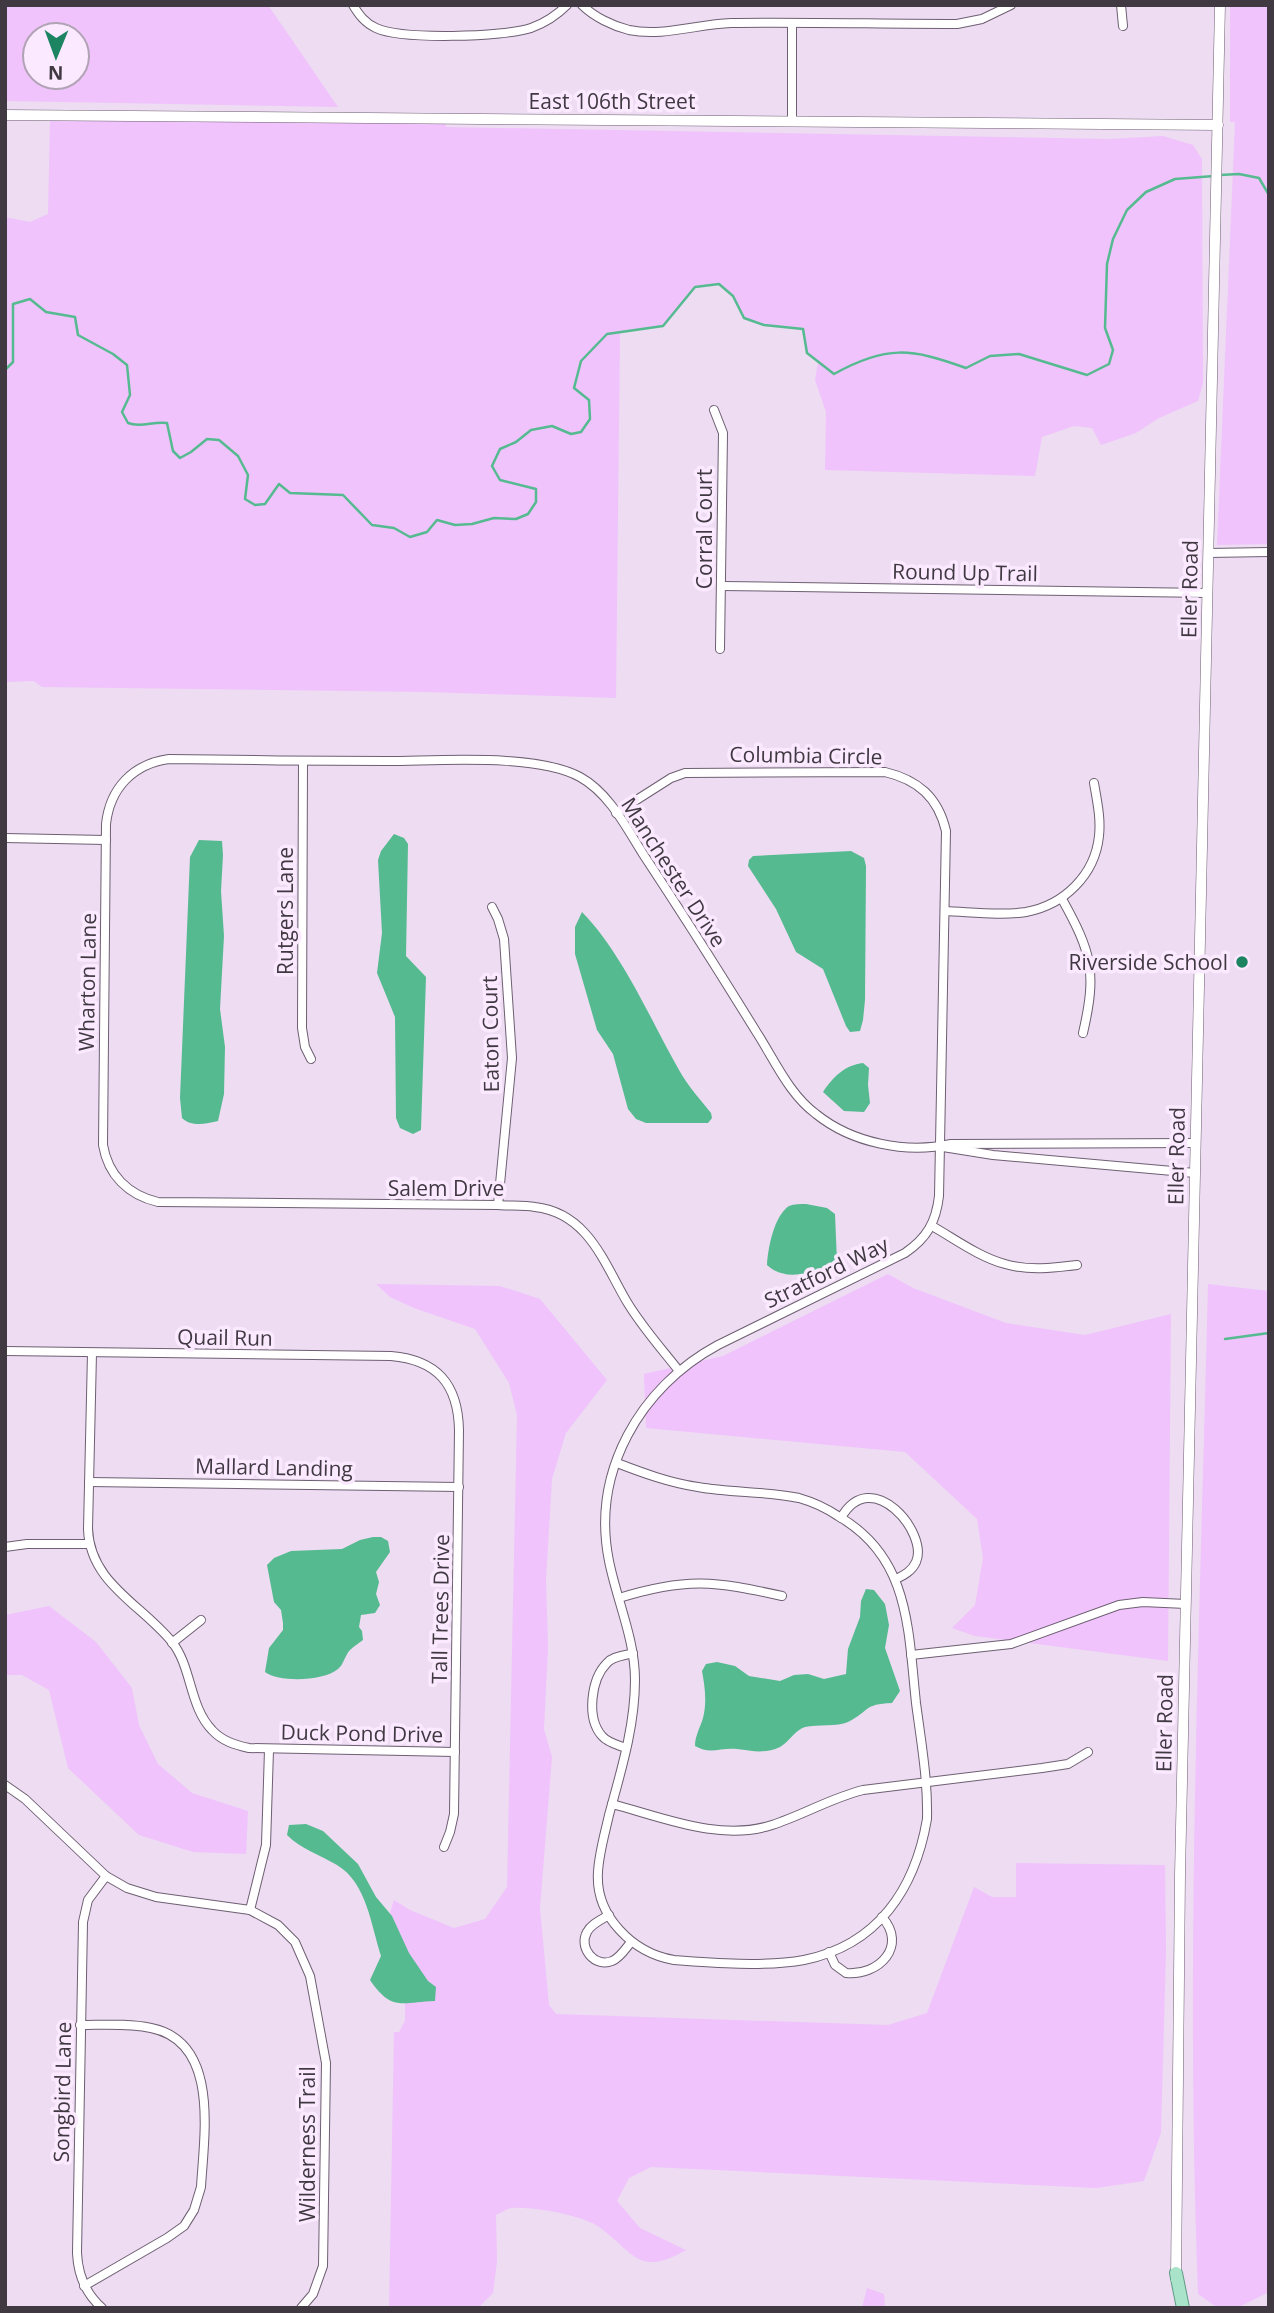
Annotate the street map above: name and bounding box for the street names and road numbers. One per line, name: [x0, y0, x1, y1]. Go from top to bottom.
street label: East 106th Street: [529, 87, 695, 115]
street label: Corral Court: [690, 469, 718, 589]
street label: Eller Road: [1174, 540, 1204, 638]
street label: Round Up Trail: [892, 557, 1038, 587]
street label: Columbia Circle: [729, 740, 883, 770]
street label: Manchester Drive: [615, 792, 733, 952]
street label: Rutgers Lane: [271, 847, 299, 975]
street label: Wharton Lane: [72, 913, 102, 1051]
street label: Eaton Court: [475, 975, 505, 1093]
street label: Eller Road: [1161, 1107, 1191, 1205]
street label: Salem Drive: [388, 1174, 504, 1202]
street label: Stratford Way: [759, 1230, 893, 1314]
street label: Quail Run: [177, 1322, 273, 1352]
street label: Mallard Landing: [195, 1452, 353, 1482]
street label: Tall Trees Drive: [425, 1534, 455, 1684]
street label: Eller Road: [1149, 1674, 1179, 1772]
street label: Duck Pond Drive: [281, 1718, 443, 1748]
street label: Songbird Lane: [47, 2021, 77, 2163]
street label: Wilderness Trail: [293, 2066, 321, 2222]

